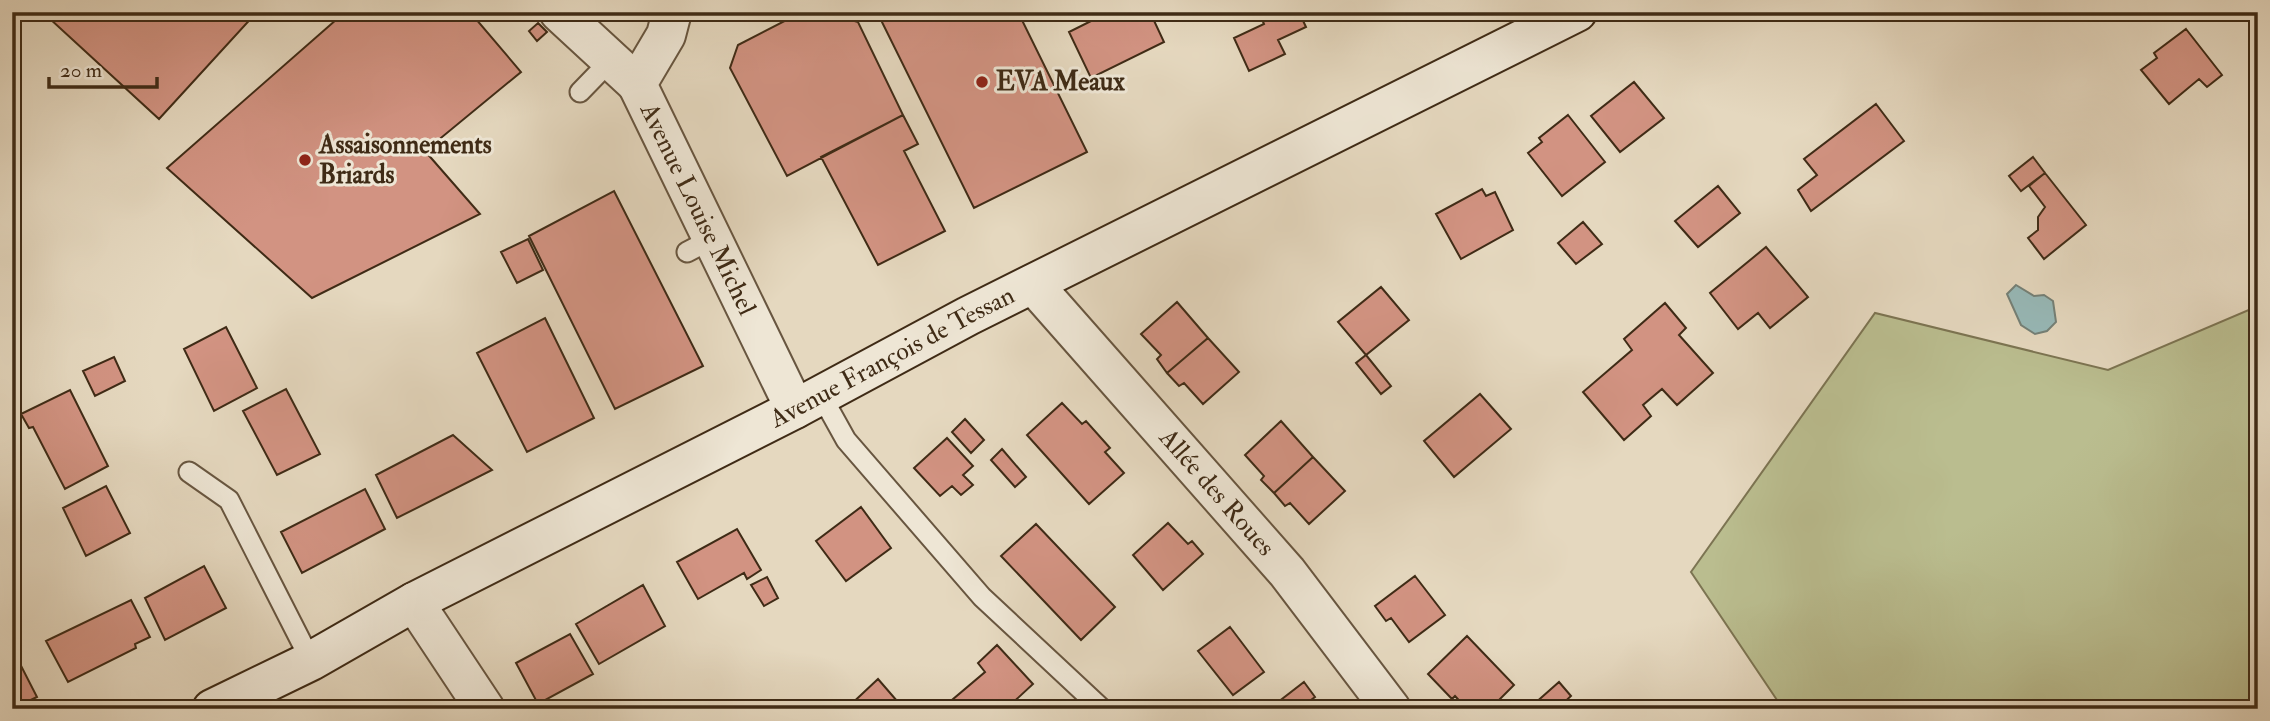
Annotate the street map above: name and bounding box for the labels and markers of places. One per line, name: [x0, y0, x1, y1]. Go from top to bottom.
place label: EVA Meaux: [996, 66, 1125, 98]
marker: EVA Meaux: [974, 74, 990, 90]
place label: Assaisonnements Briards: [318, 129, 492, 191]
marker: Assaisonnements Briards: [297, 152, 313, 168]

